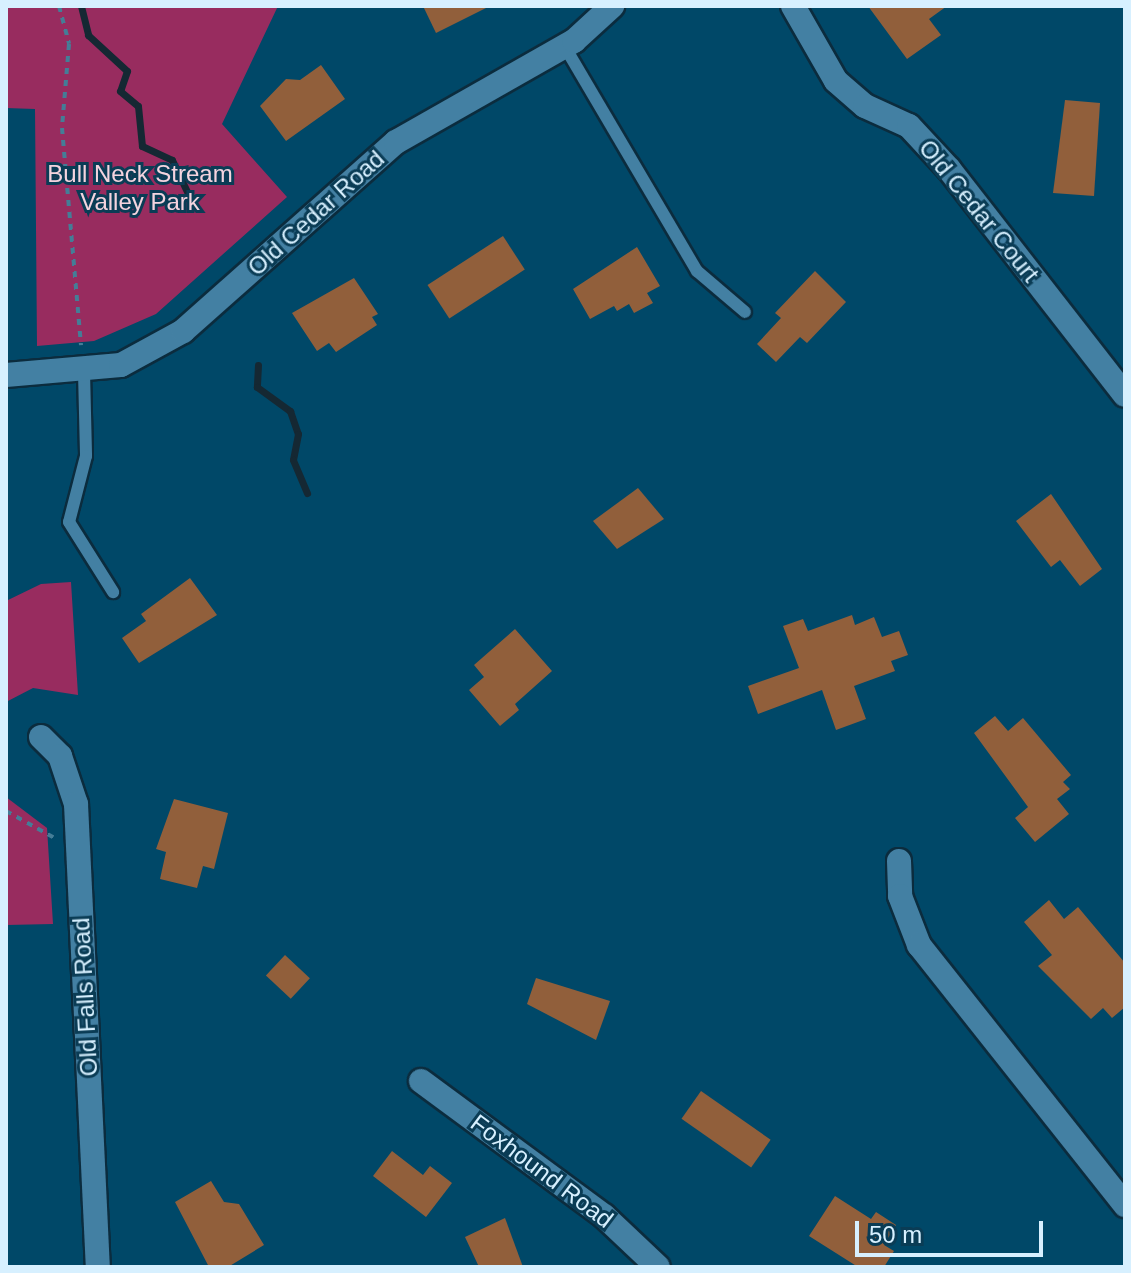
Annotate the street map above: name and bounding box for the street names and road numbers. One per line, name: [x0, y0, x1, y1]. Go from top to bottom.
street label: Old Cedar Court: [913, 134, 1045, 288]
street label: Old Cedar Road: [242, 144, 390, 282]
street label: Old Falls Road: [66, 917, 104, 1077]
street label: Foxhound Road: [465, 1108, 619, 1234]

